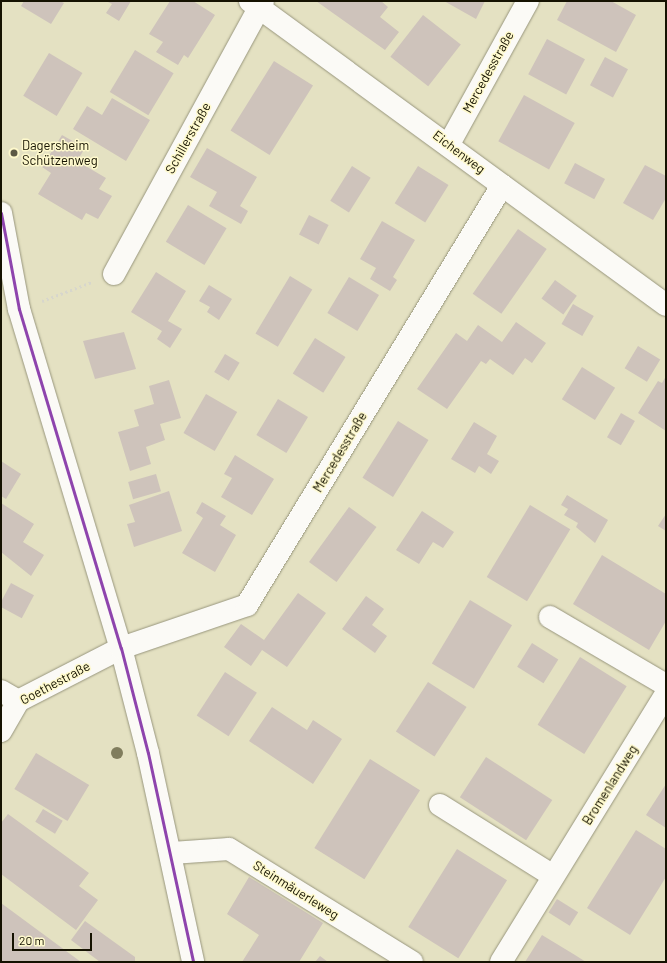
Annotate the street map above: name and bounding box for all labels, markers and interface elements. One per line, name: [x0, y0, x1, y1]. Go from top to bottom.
street label: Mercedesstraße: [459, 28, 517, 116]
street label: Schillerstraße: [162, 100, 214, 176]
street label: Eichenweg: [430, 127, 488, 177]
place label: Dagersheim Schützenweg: [22, 138, 98, 169]
marker: Dagersheim Schützenweg: [9, 148, 19, 158]
street label: Mercedesstraße: [310, 409, 370, 495]
street label: Goethestraße: [17, 658, 93, 708]
street label: Bromenlandweg: [579, 742, 641, 828]
street label: Steinmäuerleweg: [250, 857, 342, 923]
scale bar: [14, 925, 94, 951]
text: 20 m: [19, 933, 45, 947]

